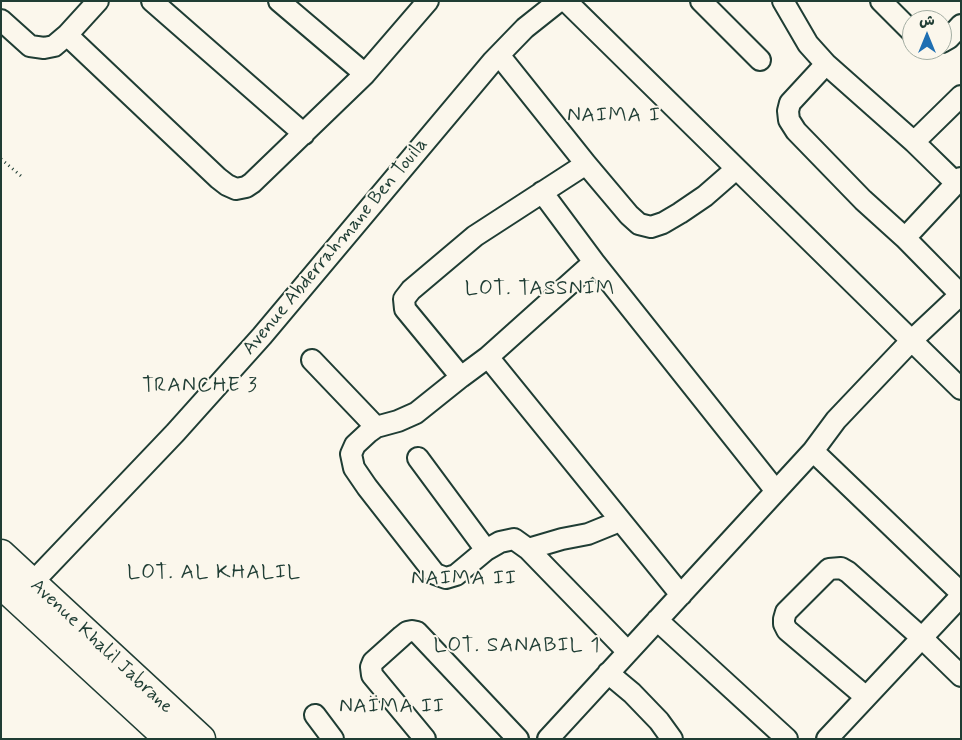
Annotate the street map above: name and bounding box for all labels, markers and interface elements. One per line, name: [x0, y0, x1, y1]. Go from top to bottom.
north arrow: [902, 10, 952, 60]
text: ش: [919, 12, 935, 30]
district label: NAIMA I: [565, 104, 663, 130]
street label: Avenue Abderrahmane Ben Touila: [238, 134, 434, 360]
district label: LOT. TASSNIM: [461, 277, 619, 303]
district label: TRANCHE 3: [140, 374, 260, 400]
district label: LOT. AL KHALIL: [125, 561, 303, 587]
district label: NAIMA II: [408, 567, 520, 593]
street label: Avenue Khalil Jabrane: [25, 575, 177, 719]
district label: LOT. SANABIL 1: [433, 634, 601, 660]
district label: NAÏMA II: [337, 695, 447, 721]

